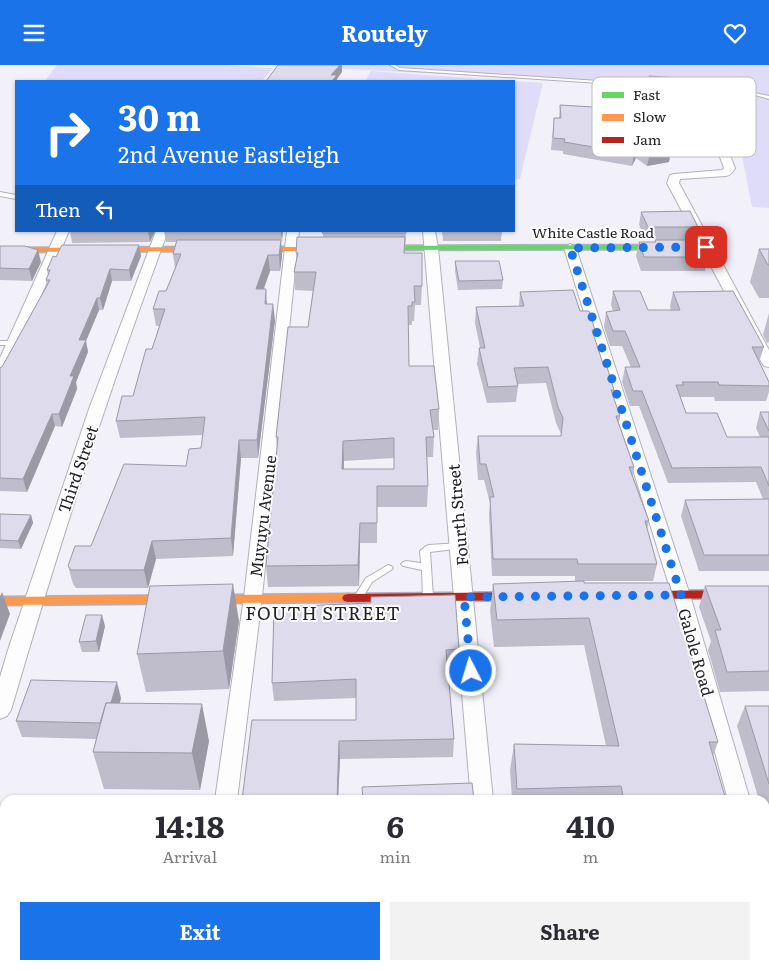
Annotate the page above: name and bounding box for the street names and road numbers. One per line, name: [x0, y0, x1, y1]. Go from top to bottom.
street label: White Castle Road: [532, 222, 654, 242]
street label: Third Street: [51, 421, 103, 516]
street label: Muyuyu Avenue: [243, 454, 281, 578]
street label: Fourth Street: [441, 462, 473, 567]
street label: Galole Road: [673, 605, 721, 699]

